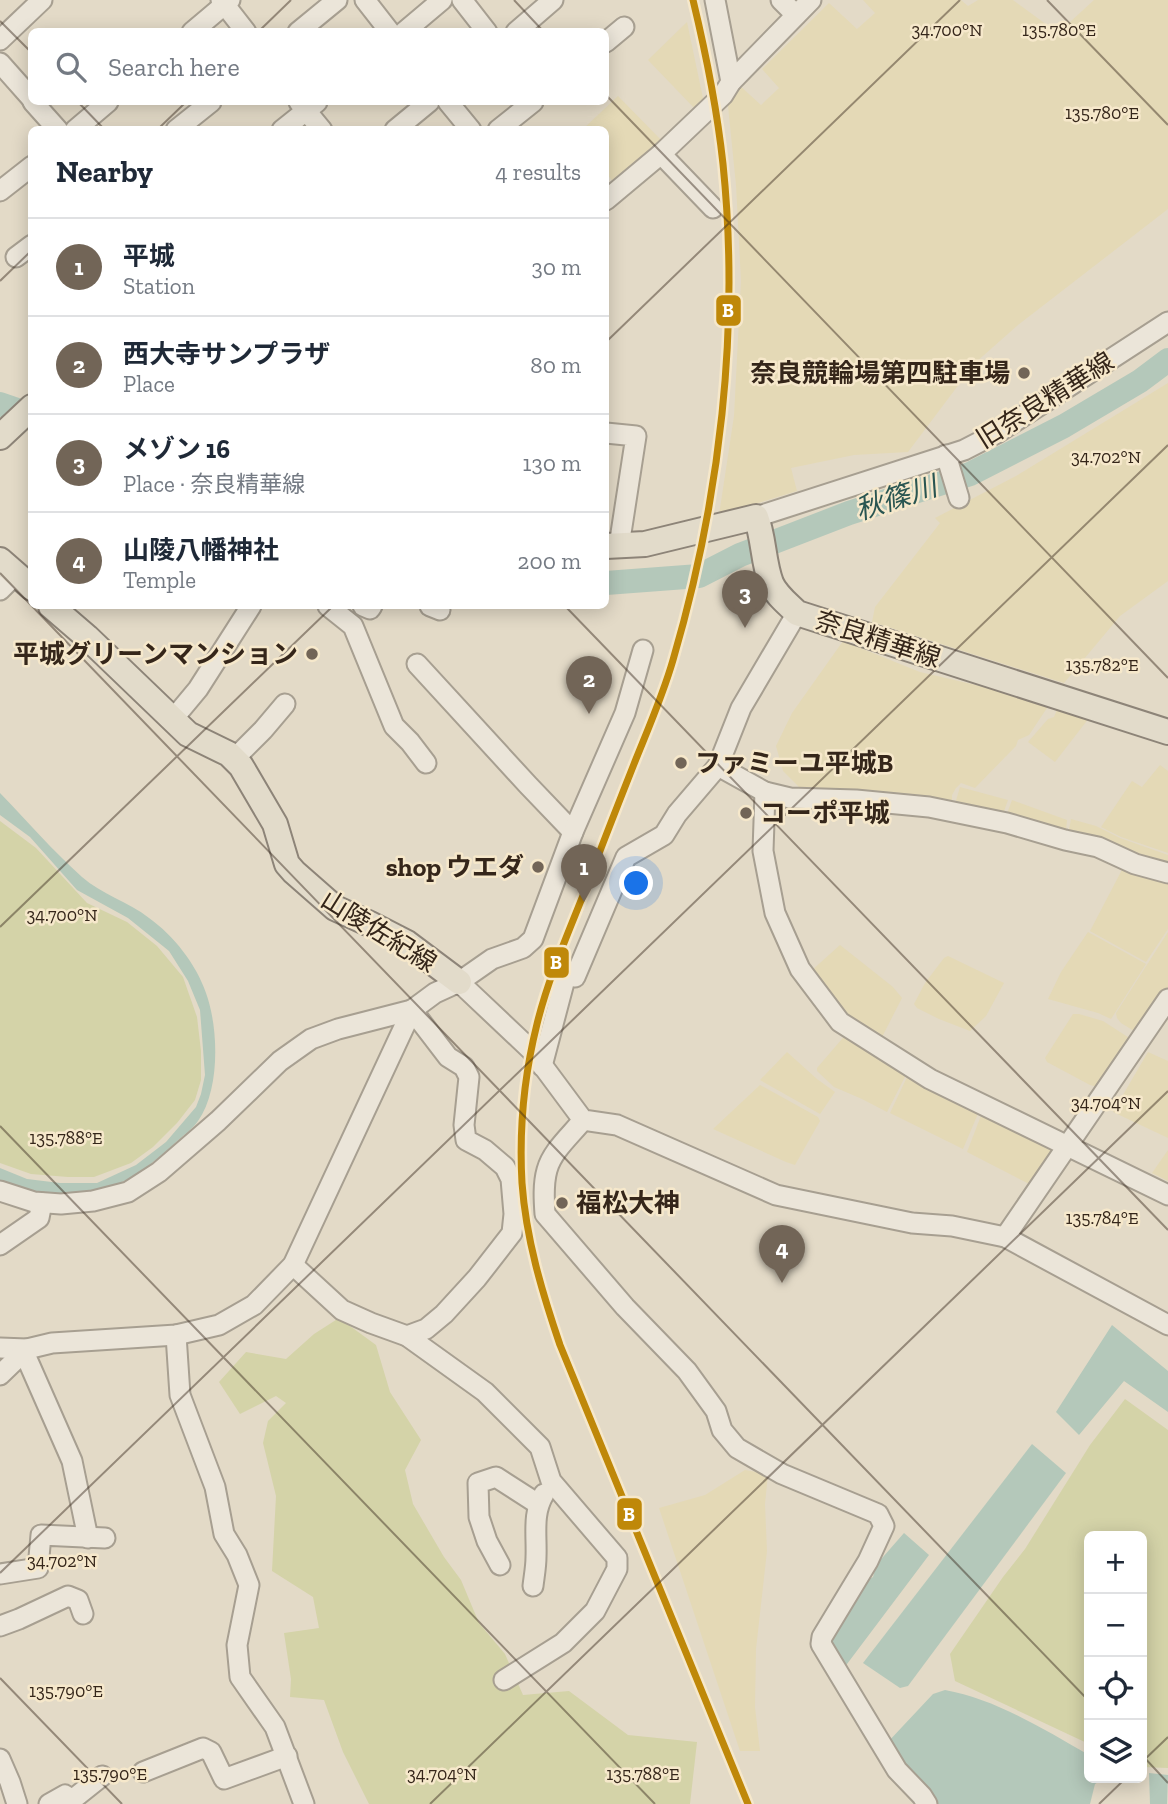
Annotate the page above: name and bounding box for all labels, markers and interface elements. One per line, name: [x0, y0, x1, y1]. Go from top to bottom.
text: 34.700°N: [911, 19, 983, 41]
text: 135.780°E: [1022, 19, 1096, 41]
search box: [28, 28, 609, 105]
icon: search: [52, 48, 90, 86]
text: Search here: [108, 51, 240, 83]
text: 135.780°E: [1065, 102, 1139, 124]
text: Nearby: [56, 154, 153, 190]
text: 4 results: [495, 158, 581, 186]
text: 平城: [123, 240, 175, 272]
text: 1: [74, 253, 84, 281]
text: 30 m: [531, 253, 581, 281]
text: Station: [123, 272, 195, 300]
line badge: B: [715, 294, 742, 327]
text: B: [722, 299, 734, 322]
text: 西大寺サンプラザ: [123, 338, 330, 370]
street label: 旧奈良精華線: [970, 345, 1120, 455]
text: 2: [73, 351, 85, 379]
text: 80 m: [530, 351, 581, 379]
place label: 奈良競輪場第四駐車場: [750, 357, 1010, 389]
marker: 奈良競輪場第四駐車場: [1016, 365, 1032, 381]
text: Place: [123, 370, 175, 398]
text: メゾン 16: [123, 433, 230, 465]
text: 34.702°N: [1071, 446, 1141, 468]
text: 3: [73, 449, 85, 477]
text: 130 m: [523, 449, 581, 477]
water label: 秋篠川: [851, 468, 944, 527]
text: Place · 奈良精華線: [123, 470, 305, 498]
text: 山陵八幡神社: [123, 534, 279, 566]
text: 4: [72, 547, 86, 575]
text: 200 m: [518, 547, 581, 575]
text: Temple: [123, 566, 196, 594]
pin: 3: [722, 570, 768, 628]
street label: 奈良精華線: [811, 604, 945, 674]
place label: 平城グリーンマンション: [13, 638, 298, 670]
marker: 平城グリーンマンション: [304, 646, 320, 662]
text: 135.782°E: [1065, 654, 1139, 676]
pin: 2: [566, 656, 612, 714]
place label: ファミーユ平城B: [695, 747, 893, 779]
marker: ファミーユ平城B: [673, 755, 689, 771]
place label: コーポ平城: [760, 797, 890, 829]
marker: コーポ平城: [738, 805, 754, 821]
pin: 1: [561, 844, 607, 902]
place label: shop ウエダ: [386, 851, 524, 883]
marker: shop ウエダ: [530, 859, 546, 875]
your location: [619, 866, 653, 900]
street label: 山陵佐紀線: [315, 883, 443, 979]
text: 34.700°N: [26, 904, 98, 926]
line badge: B: [543, 946, 570, 979]
text: B: [550, 951, 562, 974]
text: 34.704°N: [1071, 1092, 1141, 1114]
text: 135.788°E: [29, 1127, 103, 1149]
place label: 福松大神: [576, 1187, 680, 1219]
marker: 福松大神: [554, 1195, 570, 1211]
text: 135.784°E: [1065, 1207, 1139, 1229]
pin: 4: [759, 1225, 805, 1283]
line badge: B: [616, 1497, 643, 1531]
text: B: [623, 1503, 635, 1526]
map controls: [1084, 1531, 1147, 1783]
button: +: [1084, 1531, 1147, 1594]
text: 34.702°N: [27, 1550, 97, 1572]
button: −: [1084, 1594, 1147, 1657]
button: locate: [1084, 1657, 1147, 1720]
text: 135.790°E: [29, 1680, 103, 1702]
button: layers: [1084, 1720, 1147, 1783]
text: 135.790°E: [73, 1763, 147, 1785]
text: 34.704°N: [407, 1763, 477, 1785]
text: 135.788°E: [606, 1763, 680, 1785]

